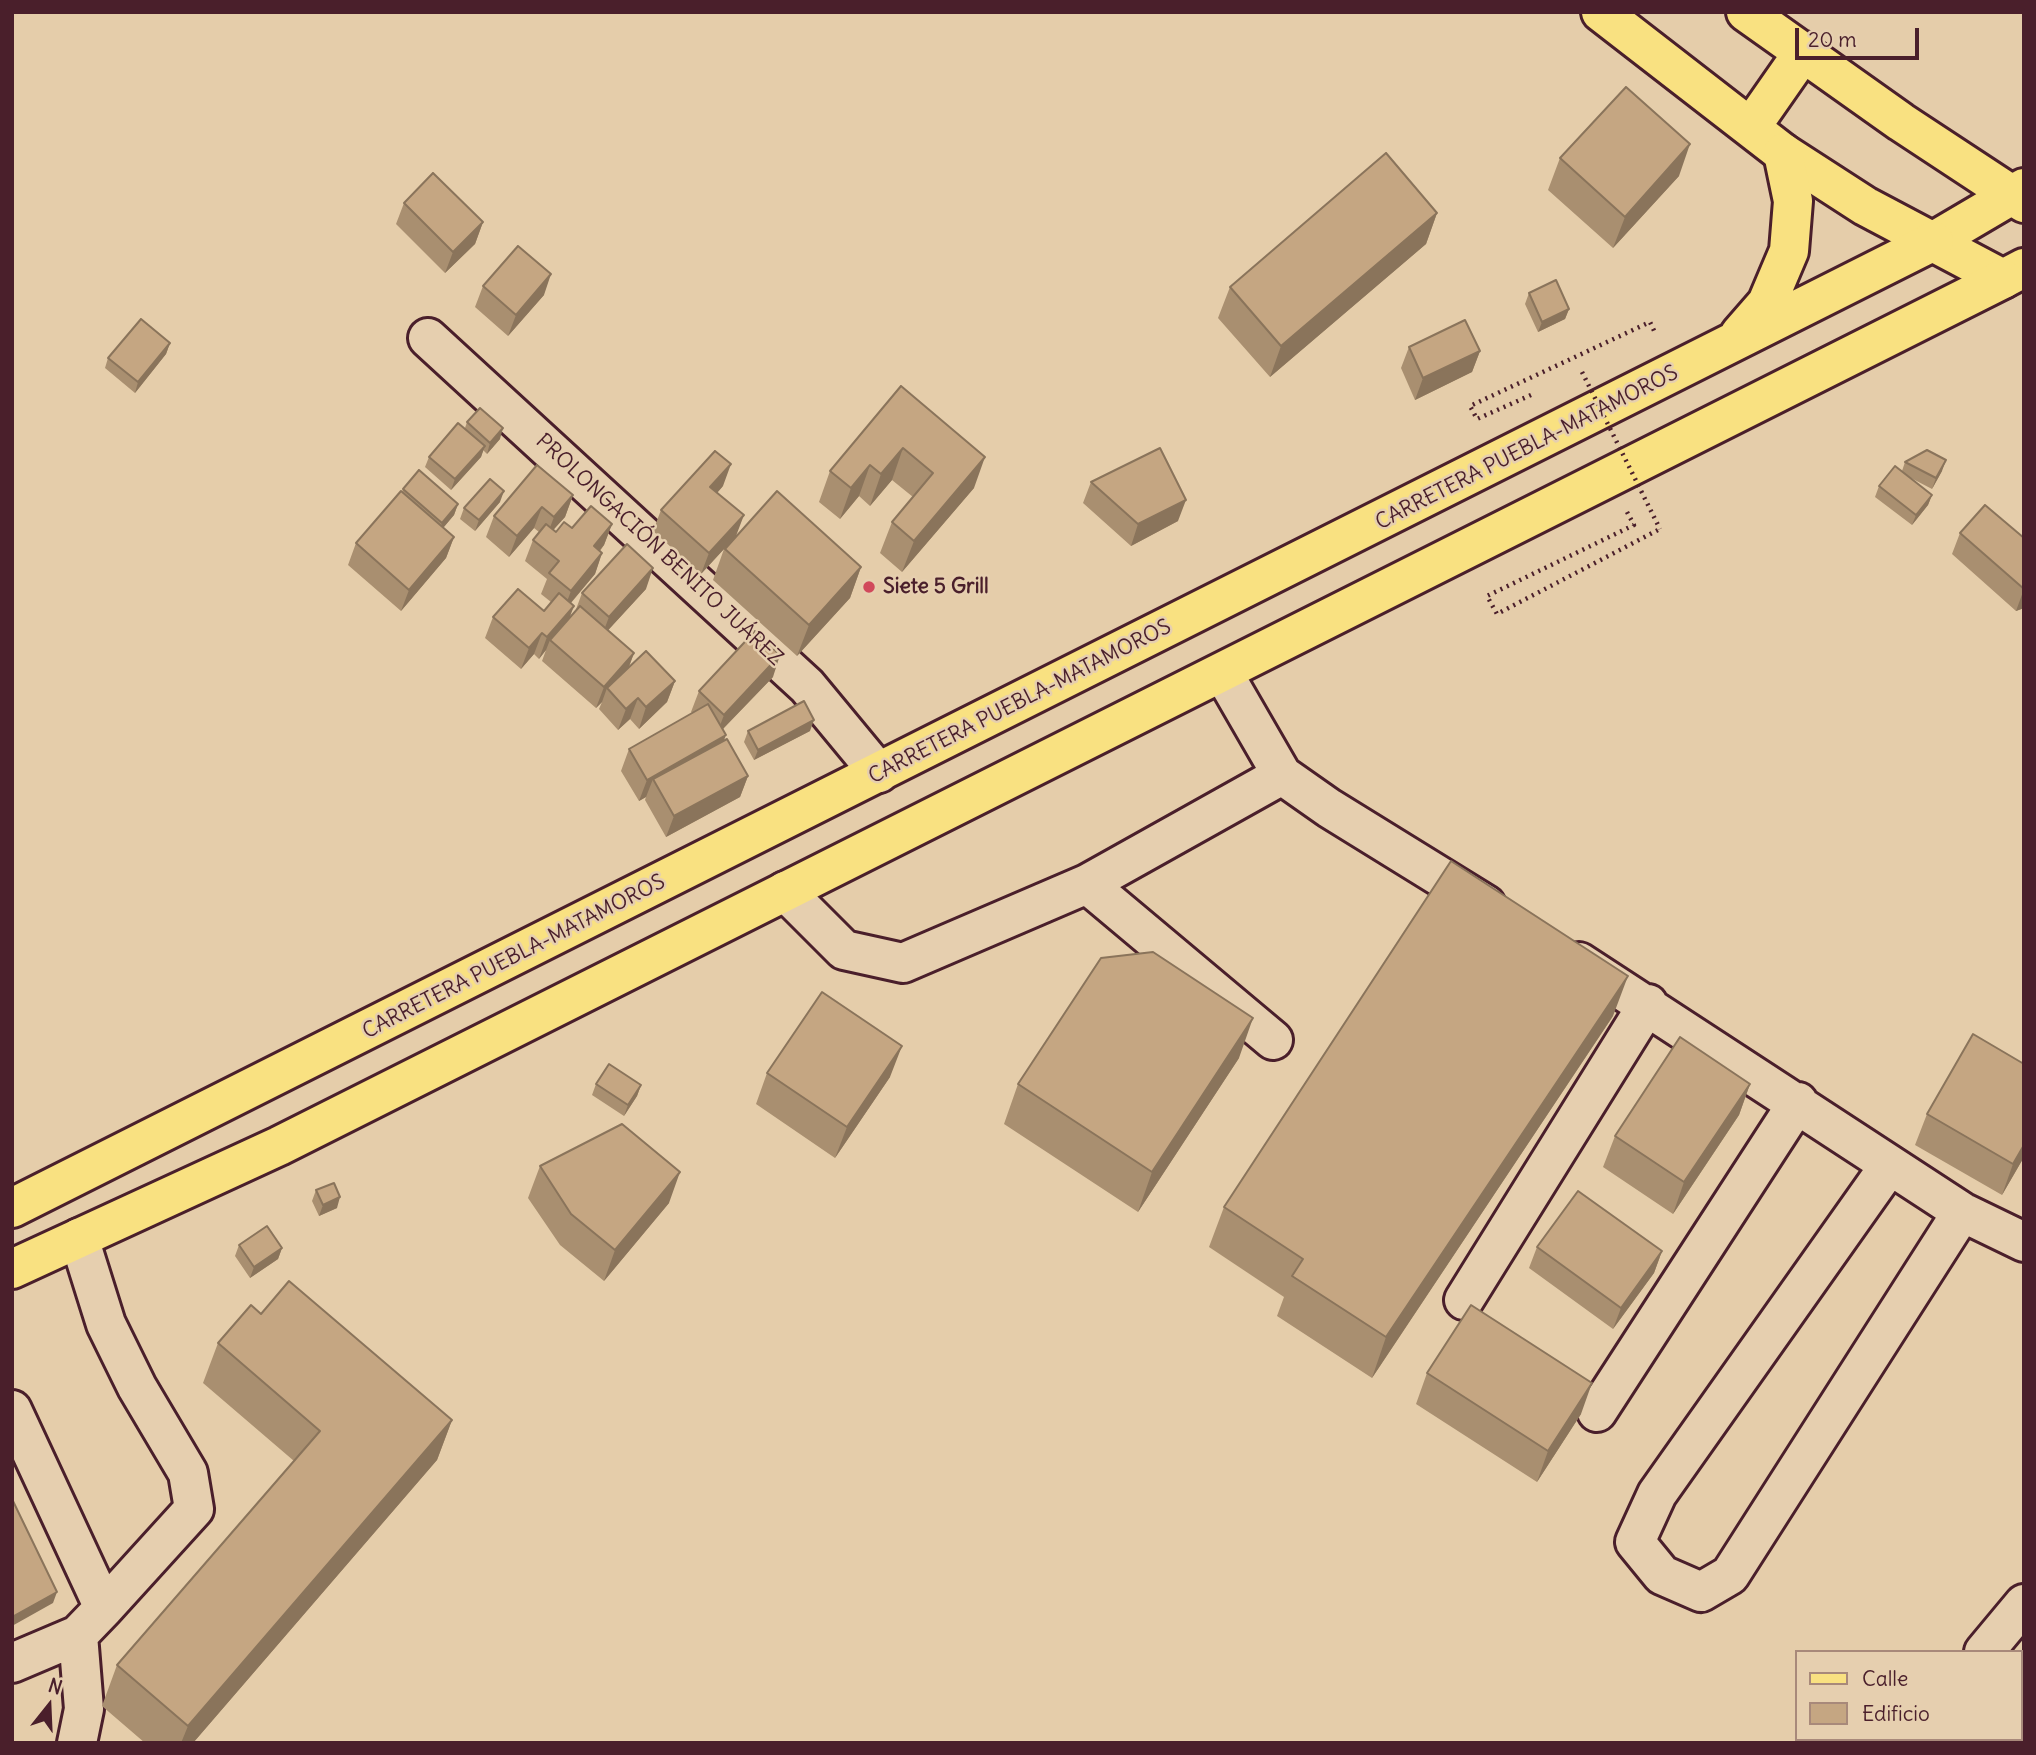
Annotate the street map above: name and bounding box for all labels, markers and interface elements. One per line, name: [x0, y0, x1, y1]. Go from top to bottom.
scale bar: [1798, 14, 1922, 58]
text: 20 m: [1808, 26, 1857, 53]
street label: CARRETERA PUEBLA-MATAMOROS: [1372, 360, 1682, 536]
street label: PROLONGACIÓN BENITO JUÁREZ: [530, 429, 788, 671]
place label: Siete 5 Grill: [883, 574, 989, 600]
marker: Siete 5 Grill: [861, 579, 877, 595]
street label: CARRETERA PUEBLA-MATAMOROS: [865, 614, 1175, 790]
street label: CARRETERA PUEBLA-MATAMOROS: [359, 869, 669, 1045]
legend: [1794, 1650, 2022, 1741]
text: Calle: [1862, 1665, 1908, 1692]
north arrow: [14, 1671, 84, 1741]
text: N: [46, 1673, 65, 1699]
text: Edificio: [1862, 1700, 1930, 1727]

